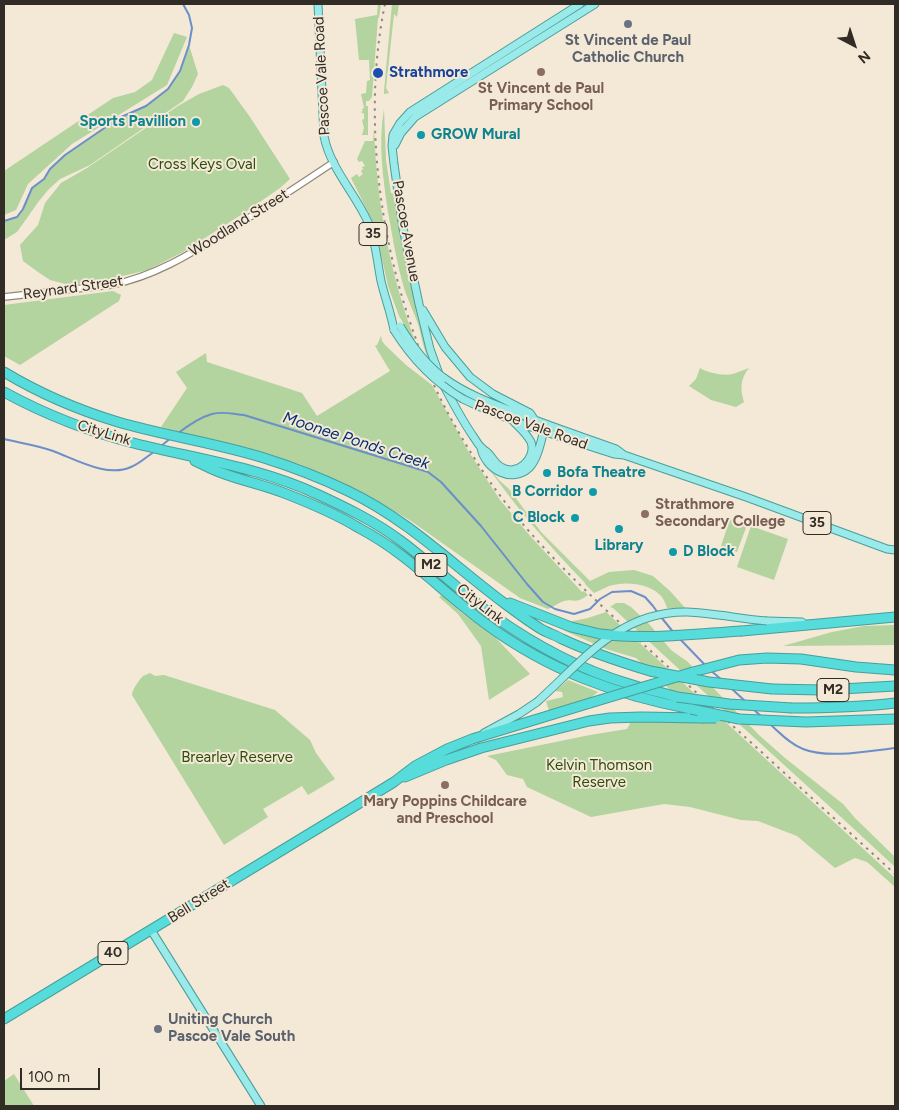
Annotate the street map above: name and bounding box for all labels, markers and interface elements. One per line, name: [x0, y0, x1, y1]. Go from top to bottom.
street label: Pascoe Vale Road: [310, 16, 334, 136]
marker: St Vincent de Paul Catholic Church: [622, 18, 634, 30]
north arrow: [829, 20, 879, 70]
place label: St Vincent de Paul Catholic Church: [565, 32, 691, 67]
text: N: [854, 47, 874, 67]
place label: Strathmore: [389, 64, 468, 82]
marker: Strathmore: [371, 66, 385, 80]
marker: St Vincent de Paul Primary School: [535, 66, 547, 78]
place label: St Vincent de Paul Primary School: [478, 80, 604, 115]
place label: Sports Pavillion: [79, 113, 186, 131]
marker: Sports Pavillion: [190, 116, 202, 128]
place label: GROW Mural: [431, 126, 520, 144]
marker: GROW Mural: [415, 129, 427, 141]
park label: Cross Keys Oval: [148, 156, 256, 174]
street label: Pascoe Avenue: [388, 179, 424, 283]
street label: Woodland Street: [186, 185, 292, 261]
road number: 35: [359, 222, 387, 245]
street label: Reynard Street: [22, 272, 124, 304]
street label: Pascoe Vale Road: [472, 396, 590, 454]
water label: Moonee Ponds Creek: [280, 408, 432, 474]
street label: CityLink: [75, 416, 133, 450]
place label: Bofa Theatre: [557, 464, 646, 482]
marker: Bofa Theatre: [541, 467, 553, 479]
place label: B Corridor: [512, 483, 583, 501]
marker: B Corridor: [587, 486, 599, 498]
place label: Strathmore Secondary College: [655, 496, 785, 531]
marker: Strathmore Secondary College: [639, 508, 651, 520]
place label: C Block: [513, 509, 565, 527]
marker: C Block: [569, 512, 581, 524]
road number: 35: [803, 512, 831, 534]
marker: Library: [613, 523, 625, 535]
place label: Library: [595, 537, 643, 555]
place label: D Block: [683, 543, 735, 561]
marker: D Block: [667, 546, 679, 558]
road number: M2: [415, 554, 447, 576]
street label: CityLink: [453, 580, 507, 628]
road number: M2: [817, 678, 849, 702]
park label: Brearley Reserve: [181, 749, 293, 767]
park label: Kelvin Thomson Reserve: [546, 757, 652, 792]
marker: Mary Poppins Childcare and Preschool: [439, 779, 451, 791]
place label: Mary Poppins Childcare and Preschool: [363, 793, 527, 828]
street label: Bell Street: [165, 875, 233, 927]
road number: 40: [98, 941, 128, 964]
place label: Uniting Church Pascoe Vale South: [168, 1011, 295, 1046]
marker: Uniting Church Pascoe Vale South: [152, 1023, 164, 1035]
scale bar: [22, 1058, 102, 1090]
text: 100 m: [28, 1068, 70, 1086]

